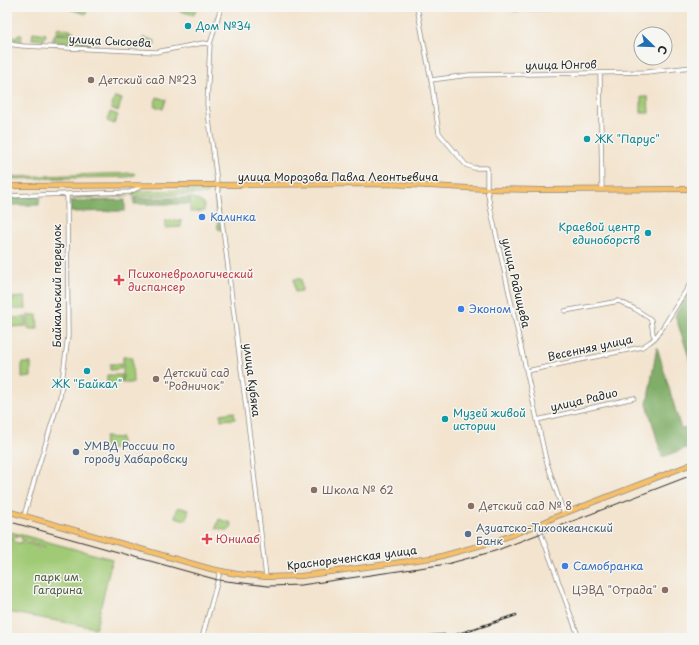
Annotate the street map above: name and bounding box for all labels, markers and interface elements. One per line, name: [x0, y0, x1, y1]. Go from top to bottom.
place label: Дом №34: [195, 17, 251, 34]
marker: Дом №34: [183, 21, 193, 31]
north arrow: [633, 26, 673, 66]
street label: улица Сысоева: [68, 30, 152, 51]
text: С: [653, 43, 672, 57]
street label: улица Юнгов: [525, 55, 597, 74]
place label: Детский сад №23: [98, 71, 197, 88]
marker: Детский сад №23: [86, 75, 96, 85]
place label: ЖК "Парус": [594, 130, 660, 147]
marker: ЖК "Парус": [582, 134, 592, 144]
street label: улица Морозова Павла Леонтьевича: [238, 168, 438, 185]
place label: Калинка: [210, 208, 256, 225]
marker: Калинка: [197, 212, 207, 222]
place label: Краевой центр единоборств: [558, 218, 640, 248]
street label: Байкальский переулок: [48, 224, 65, 348]
marker: Краевой центр единоборств: [643, 228, 653, 238]
street label: улица Радищева: [498, 236, 535, 330]
place label: Психоневрологический диспансер: [128, 265, 253, 295]
marker: Психоневрологический диспансер: [113, 274, 125, 286]
place label: Эконом: [469, 300, 511, 317]
marker: Эконом: [456, 304, 466, 314]
street label: Весенняя улица: [546, 330, 634, 365]
street label: улица Кубяка: [240, 342, 265, 418]
place label: Детский сад "Родничок": [163, 364, 229, 394]
marker: ЖК "Байкал": [82, 366, 92, 376]
marker: Детский сад "Родничок": [151, 374, 161, 384]
place label: ЖК "Байкал": [51, 375, 122, 392]
street label: улица Радио: [549, 384, 619, 416]
place label: Музей живой истории: [453, 404, 526, 434]
marker: Музей живой истории: [440, 414, 450, 424]
place label: УМВД России по городу Хабаровску: [84, 437, 188, 467]
marker: УМВД России по городу Хабаровску: [71, 447, 81, 457]
place label: Школа № 62: [322, 481, 394, 498]
marker: Школа № 62: [309, 485, 319, 495]
place label: Детский сад № 8: [478, 497, 572, 514]
marker: Детский сад № 8: [466, 501, 476, 511]
place label: Азиатско-Тихоокеанский Банк: [476, 519, 613, 549]
marker: Азиатско-Тихоокеанский Банк: [463, 529, 473, 539]
place label: Юнилаб: [216, 530, 260, 547]
marker: Юнилаб: [201, 533, 213, 545]
street label: Краснореченская улица: [286, 541, 418, 574]
place label: Самобранка: [573, 557, 644, 574]
marker: Самобранка: [560, 561, 570, 571]
park label: парк им. Гагарина: [33, 568, 83, 598]
place label: ЦЭВД "Отрада": [572, 581, 657, 598]
marker: ЦЭВД "Отрада": [660, 585, 670, 595]

